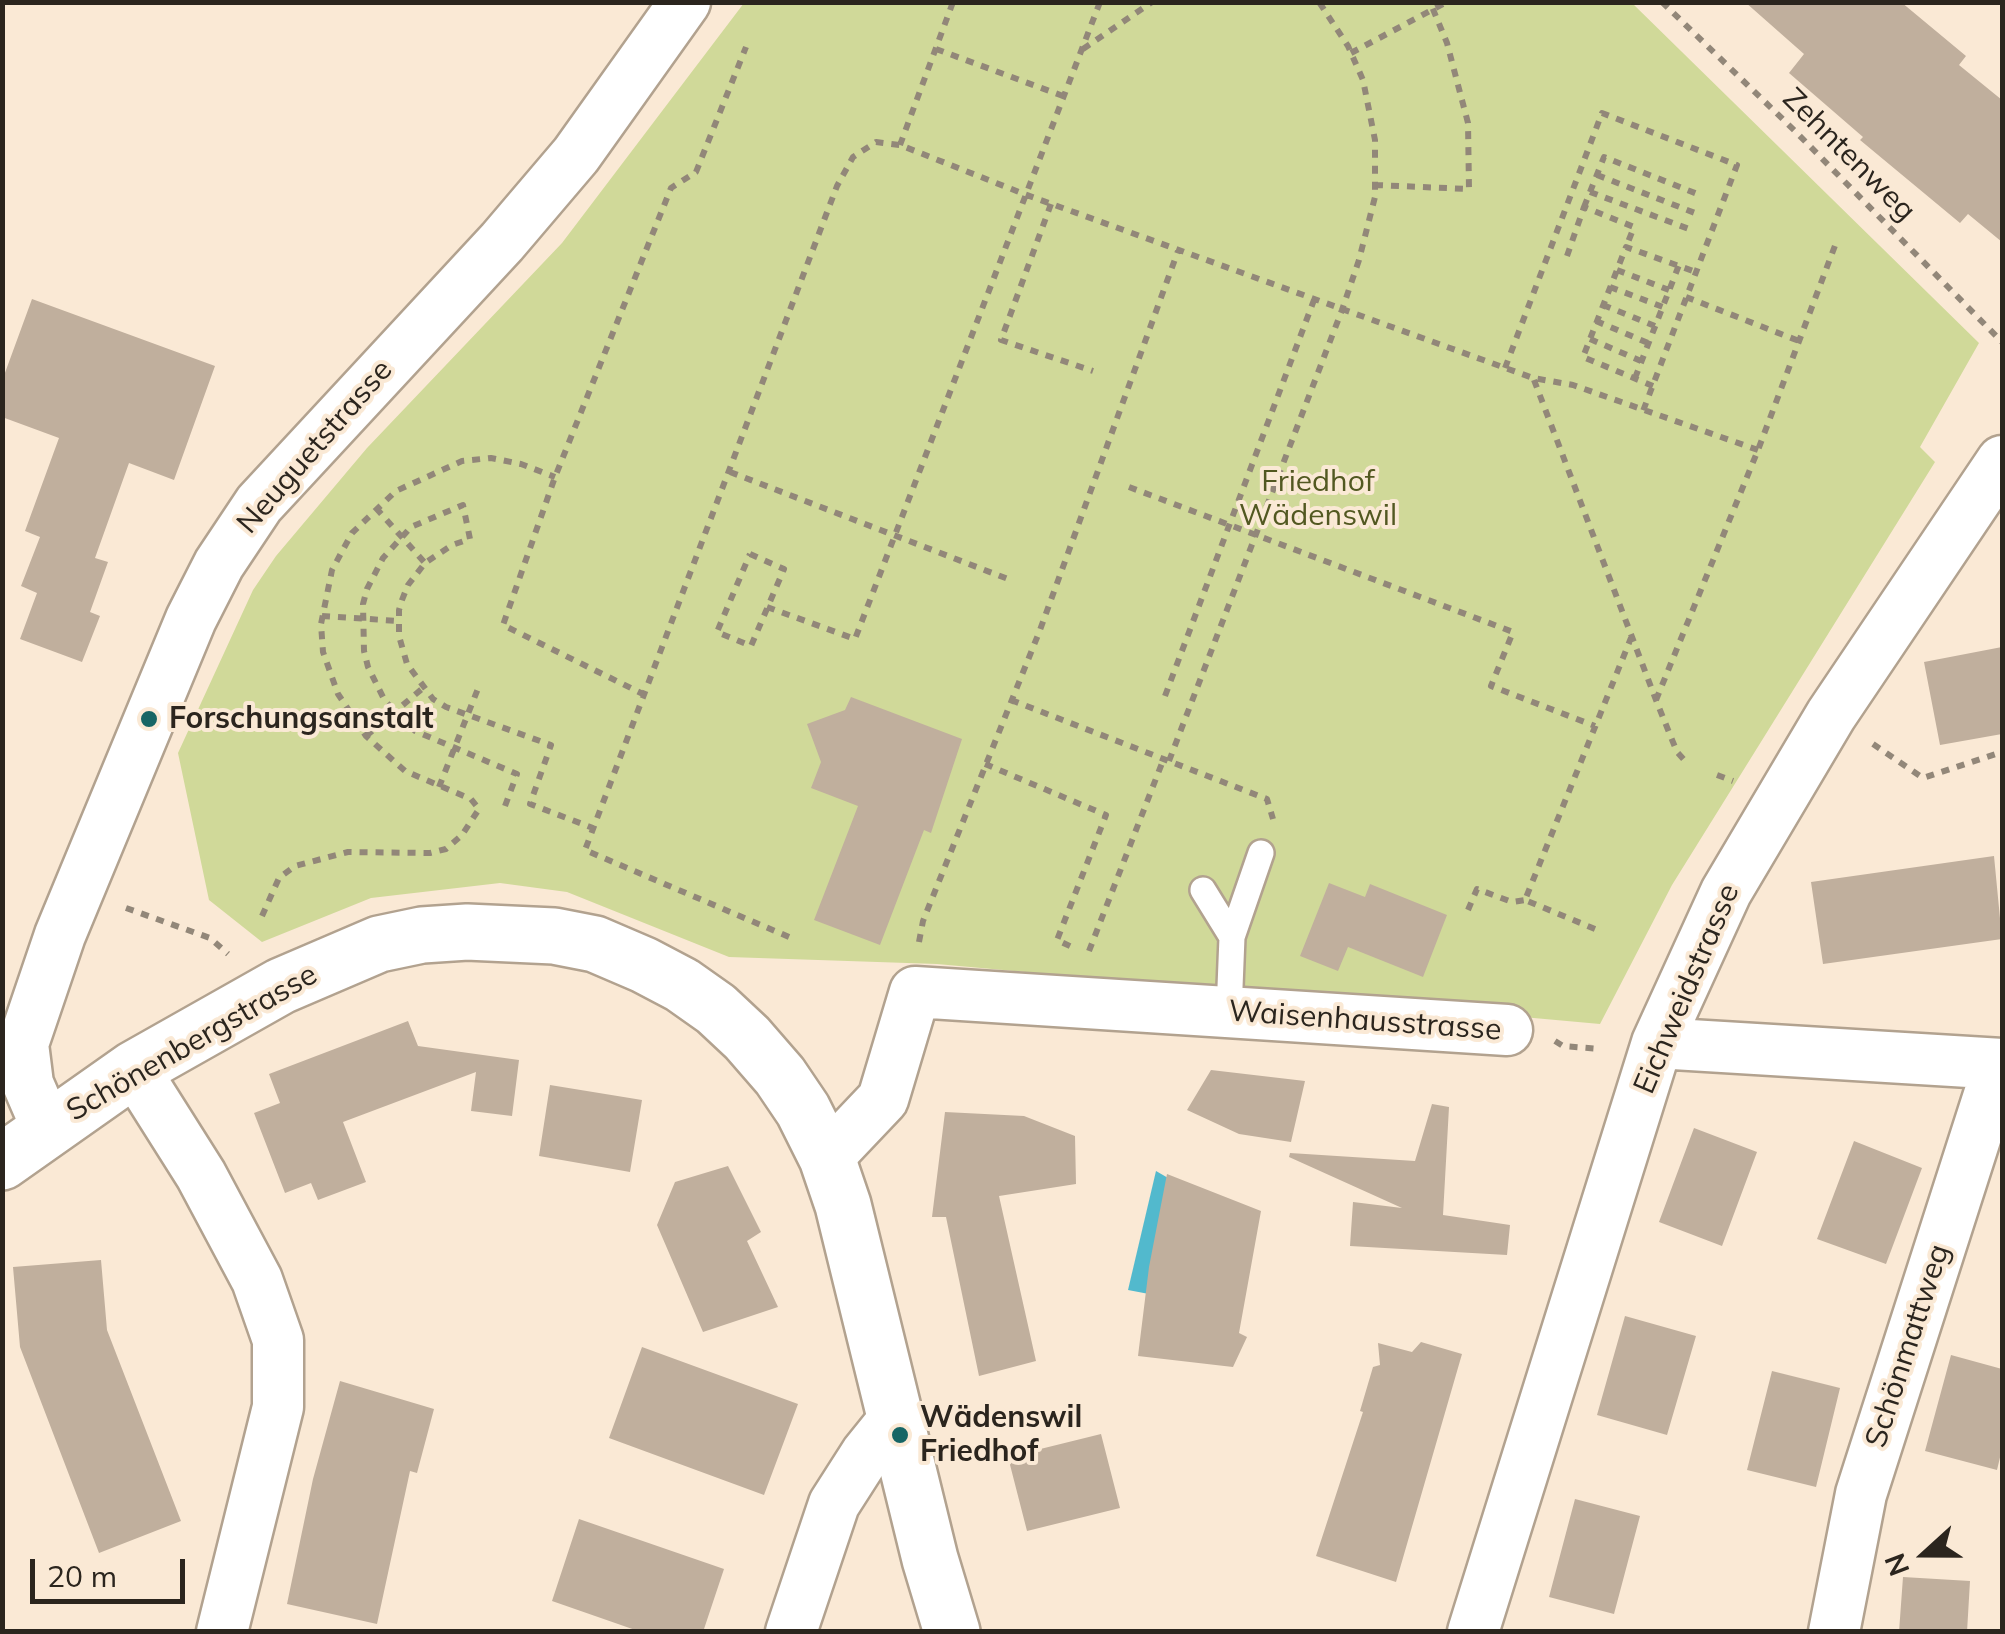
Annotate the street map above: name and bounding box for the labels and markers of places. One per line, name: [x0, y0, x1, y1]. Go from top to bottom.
place label: Forschungsanstalt: [169, 701, 434, 737]
marker: Forschungsanstalt: [138, 708, 160, 730]
place label: Wädenswil Friedhof: [920, 1400, 1082, 1470]
marker: Wädenswil Friedhof: [889, 1424, 911, 1446]

